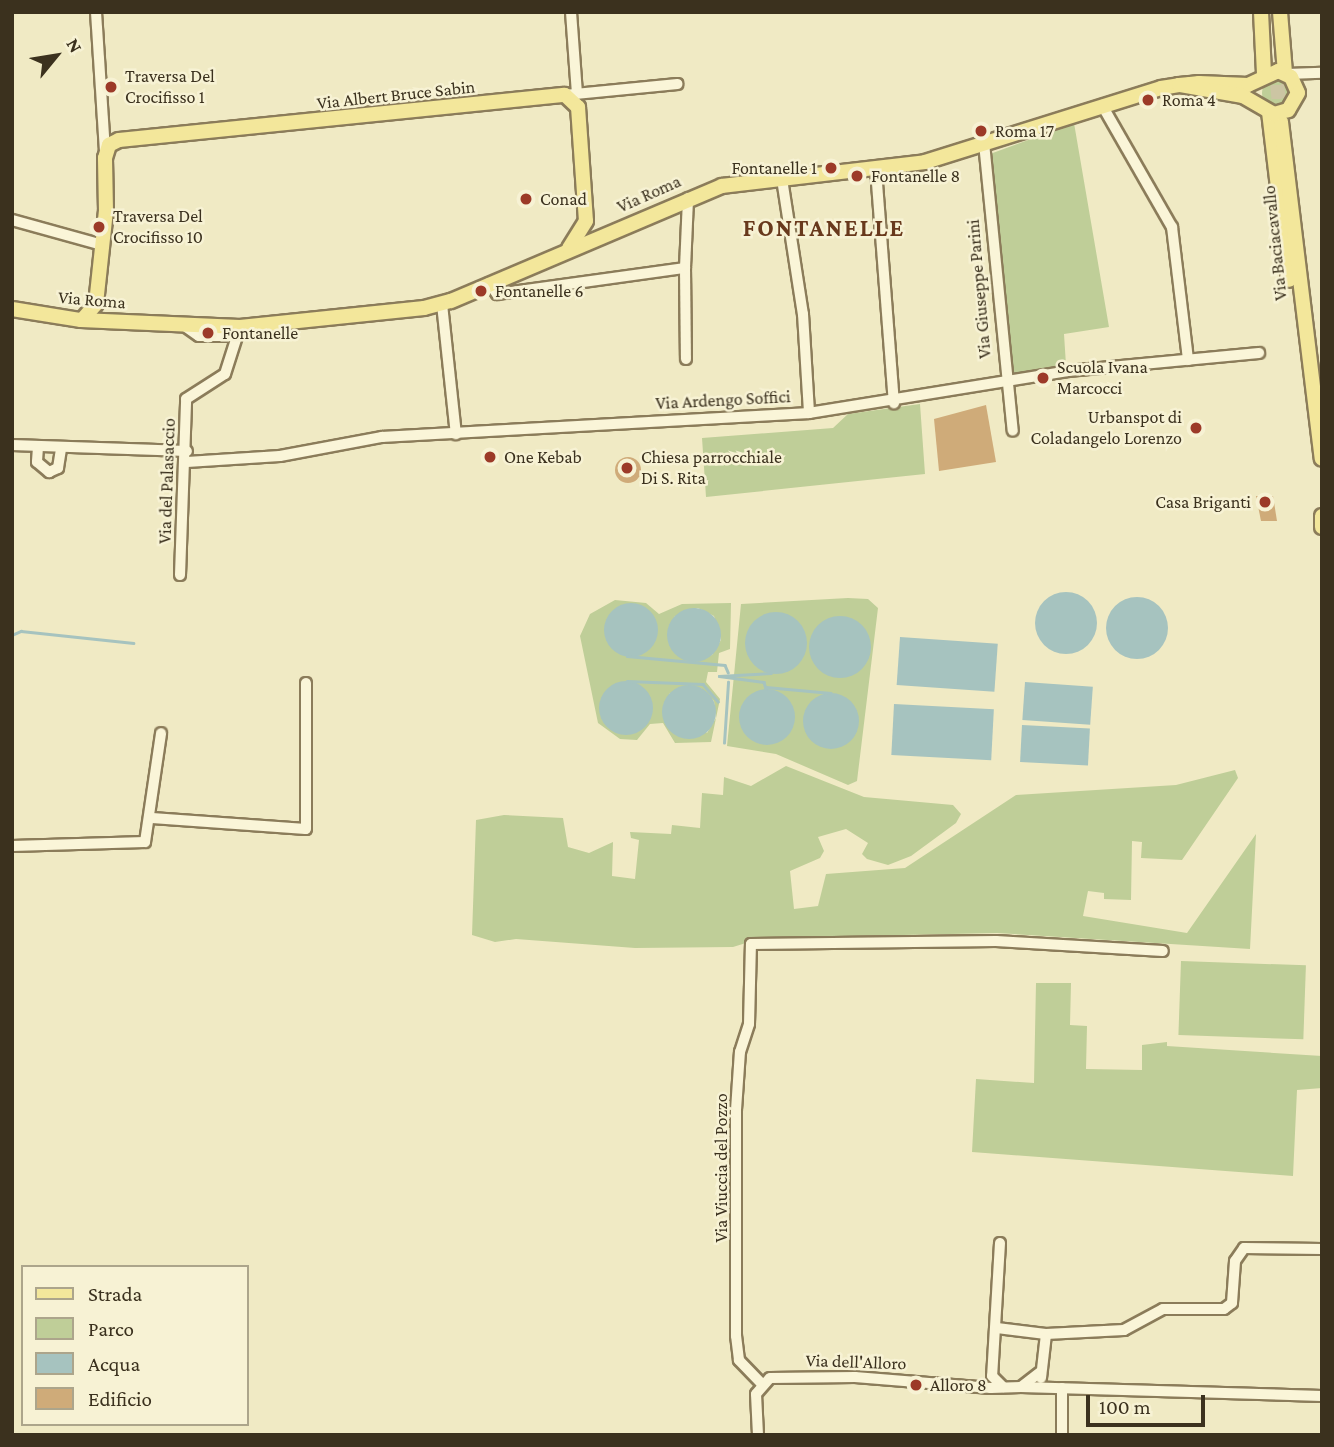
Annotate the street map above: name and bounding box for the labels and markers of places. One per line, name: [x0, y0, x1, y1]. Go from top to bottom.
place label: Traversa Del Crocifisso 1: [125, 66, 215, 108]
marker: Traversa Del Crocifisso 1: [103, 79, 119, 95]
place label: Roma 4: [1162, 89, 1216, 111]
marker: Roma 4: [1140, 92, 1156, 108]
place label: Roma 17: [995, 120, 1054, 142]
marker: Roma 17: [973, 123, 989, 139]
place label: Fontanelle 1: [731, 157, 817, 179]
marker: Fontanelle 1: [823, 160, 839, 176]
place label: Fontanelle 8: [871, 165, 960, 187]
marker: Fontanelle 8: [849, 168, 865, 184]
place label: Conad: [540, 188, 587, 210]
marker: Conad: [518, 191, 534, 207]
place label: Traversa Del Crocifisso 10: [113, 206, 203, 248]
marker: Traversa Del Crocifisso 10: [91, 219, 107, 235]
place label: Fontanelle 6: [495, 280, 584, 302]
marker: Fontanelle 6: [473, 283, 489, 299]
place label: Fontanelle: [222, 322, 298, 344]
marker: Fontanelle: [200, 325, 216, 341]
place label: Scuola Ivana Marcocci: [1057, 357, 1148, 400]
marker: Scuola Ivana Marcocci: [1035, 370, 1051, 386]
place label: Urbanspot di Coladangelo Lorenzo: [1030, 407, 1182, 450]
marker: Urbanspot di Coladangelo Lorenzo: [1188, 420, 1204, 436]
place label: One Kebab: [504, 446, 582, 468]
place label: Chiesa parrocchiale Di S. Rita: [641, 447, 782, 490]
marker: One Kebab: [482, 449, 498, 465]
marker: Chiesa parrocchiale Di S. Rita: [619, 460, 635, 476]
place label: Casa Briganti: [1155, 491, 1251, 513]
marker: Casa Briganti: [1257, 494, 1273, 510]
place label: Alloro 8: [930, 1374, 987, 1396]
marker: Alloro 8: [908, 1377, 924, 1393]

